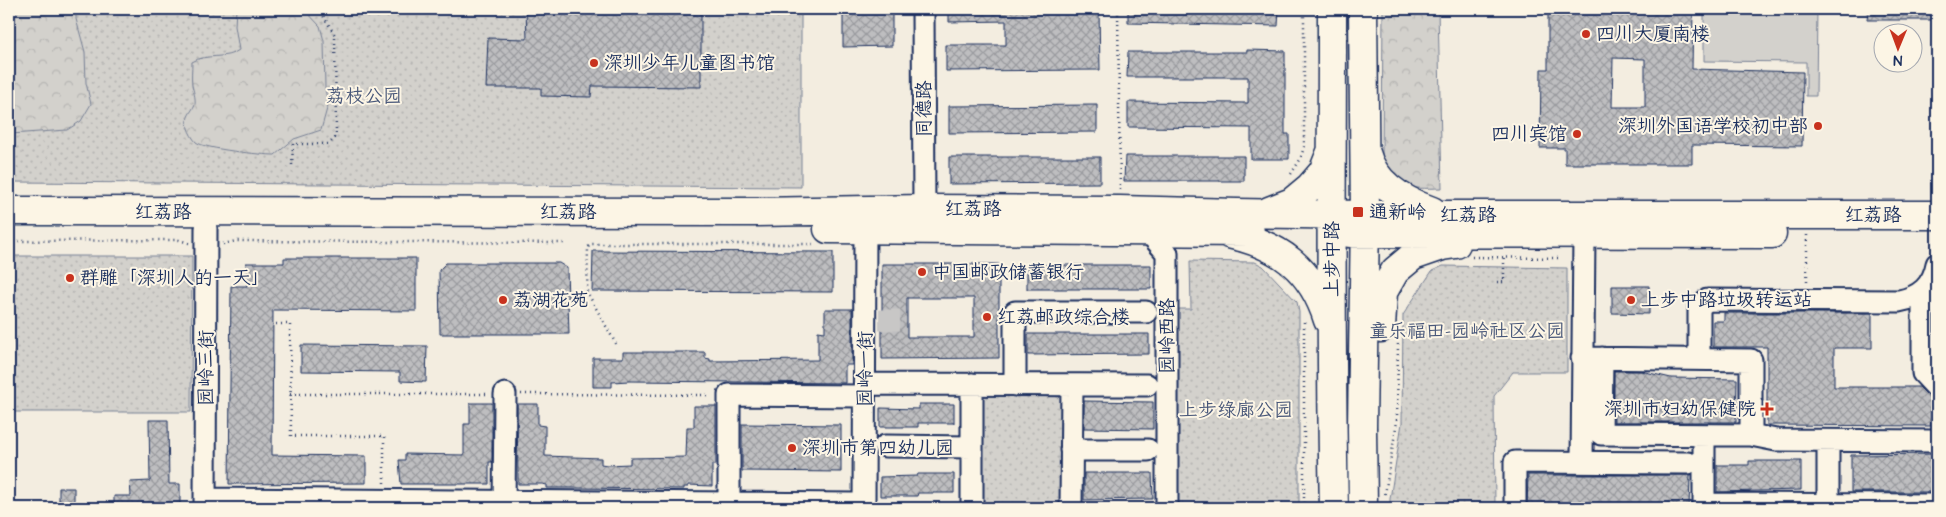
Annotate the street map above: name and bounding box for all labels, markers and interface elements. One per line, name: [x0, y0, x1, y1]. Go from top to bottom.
place label: 四川大厦南楼: [1596, 21, 1710, 48]
north arrow: [1874, 22, 1924, 72]
marker: 四川大厦南楼: [1580, 28, 1592, 40]
place label: 深圳少年儿童图书馆: [604, 50, 775, 77]
text: N: [1893, 50, 1902, 70]
marker: 深圳少年儿童图书馆: [588, 57, 600, 69]
street label: 同德路: [911, 80, 938, 138]
park label: 荔枝公园: [326, 83, 402, 110]
place label: 深圳外国语学校初中部: [1618, 113, 1808, 140]
marker: 深圳外国语学校初中部: [1812, 120, 1824, 132]
place label: 四川宾馆: [1491, 121, 1567, 148]
marker: 四川宾馆: [1571, 128, 1583, 140]
street label: 红荔路: [944, 196, 1002, 223]
street label: 红荔路: [134, 199, 192, 226]
street label: 红荔路: [539, 199, 597, 226]
place label: 通新岭: [1369, 199, 1426, 226]
street label: 红荔路: [1439, 202, 1497, 229]
street label: 红荔路: [1844, 202, 1902, 229]
marker: 通新岭: [1351, 205, 1365, 219]
street label: 上步中路: [1319, 221, 1346, 297]
place label: 中国邮政储蓄银行: [932, 259, 1084, 286]
place label: 群雕「深圳人的一天」: [80, 265, 270, 292]
marker: 中国邮政储蓄银行: [916, 266, 928, 278]
marker: 群雕「深圳人的一天」: [64, 272, 76, 284]
place label: 荔湖花苑: [513, 287, 589, 314]
place label: 上步中路垃圾转运站: [1641, 287, 1812, 314]
marker: 荔湖花苑: [497, 294, 509, 306]
marker: 上步中路垃圾转运站: [1625, 294, 1637, 306]
street label: 园岭西路: [1154, 298, 1181, 374]
place label: 红荔邮政综合楼: [997, 304, 1130, 331]
marker: 红荔邮政综合楼: [981, 311, 993, 323]
park label: 童乐福田-园岭社区公园: [1369, 318, 1565, 345]
street label: 园岭三街: [193, 330, 220, 406]
street label: 园岭一街: [852, 331, 879, 407]
place label: 深圳市妇幼保健院: [1604, 396, 1756, 423]
park label: 上步绿廊公园: [1179, 397, 1293, 424]
marker: 深圳市妇幼保健院: [1760, 402, 1774, 416]
place label: 深圳市第四幼儿园: [802, 435, 954, 462]
marker: 深圳市第四幼儿园: [786, 442, 798, 454]

